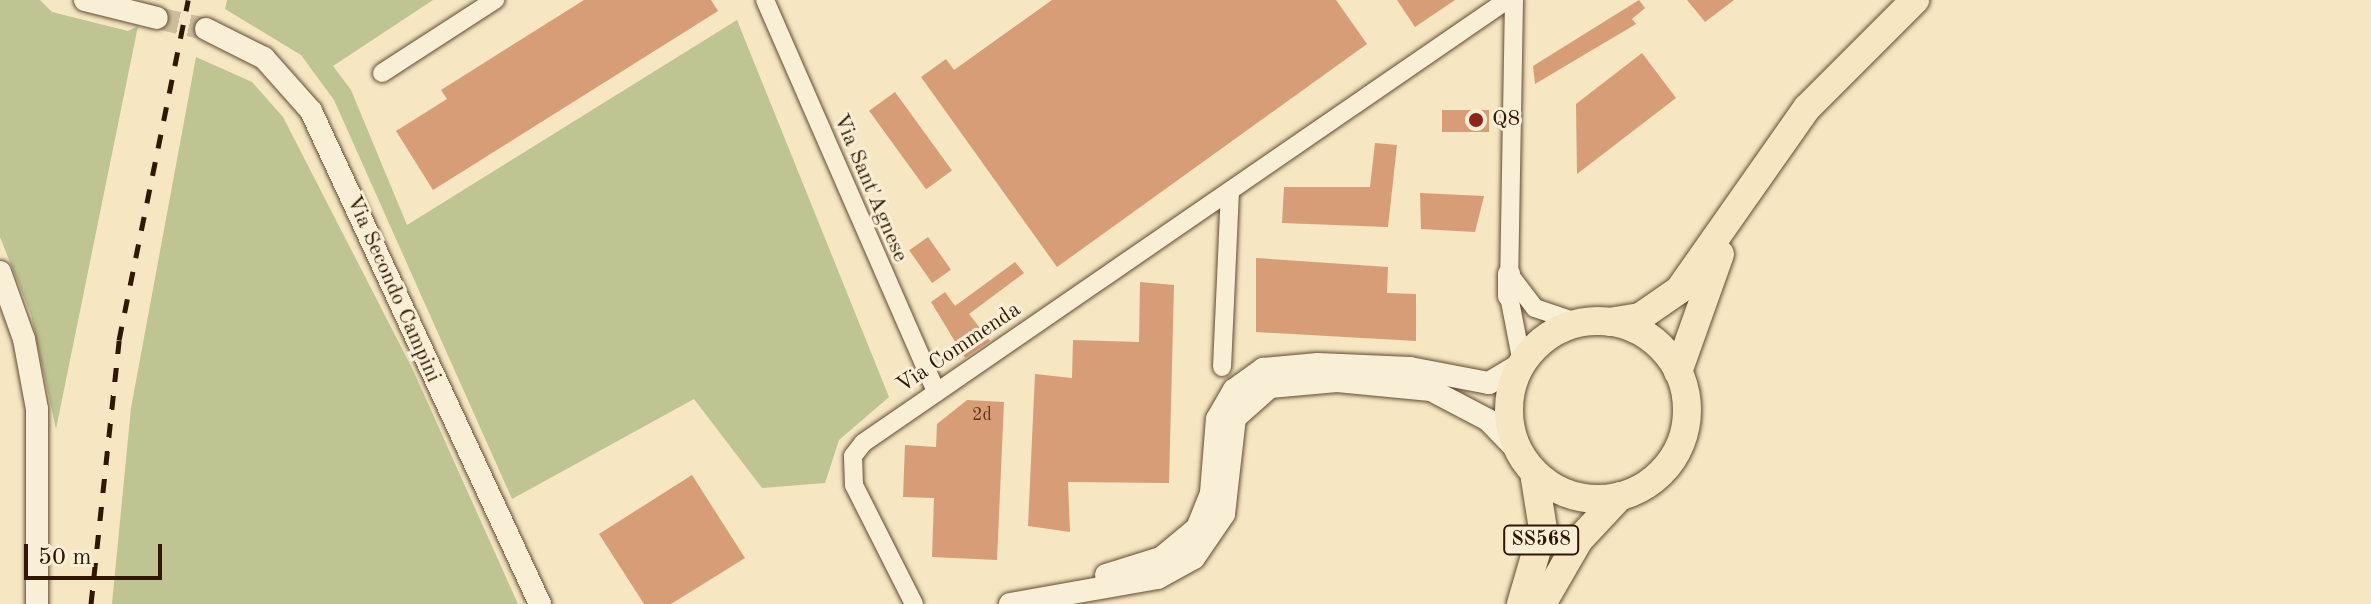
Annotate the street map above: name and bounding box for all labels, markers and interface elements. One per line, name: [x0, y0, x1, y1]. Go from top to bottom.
place label: Q8: [1492, 107, 1520, 133]
street label: Via Sant'Agnese: [827, 110, 913, 266]
marker: Q8: [1467, 111, 1485, 129]
street label: Via Secondo Campini: [340, 191, 446, 387]
street label: Via Commenda: [892, 297, 1026, 399]
house number: 2d: [972, 404, 992, 426]
road number: SS568: [1503, 524, 1579, 556]
scale bar: [28, 528, 166, 578]
text: 50 m: [38, 546, 92, 570]

